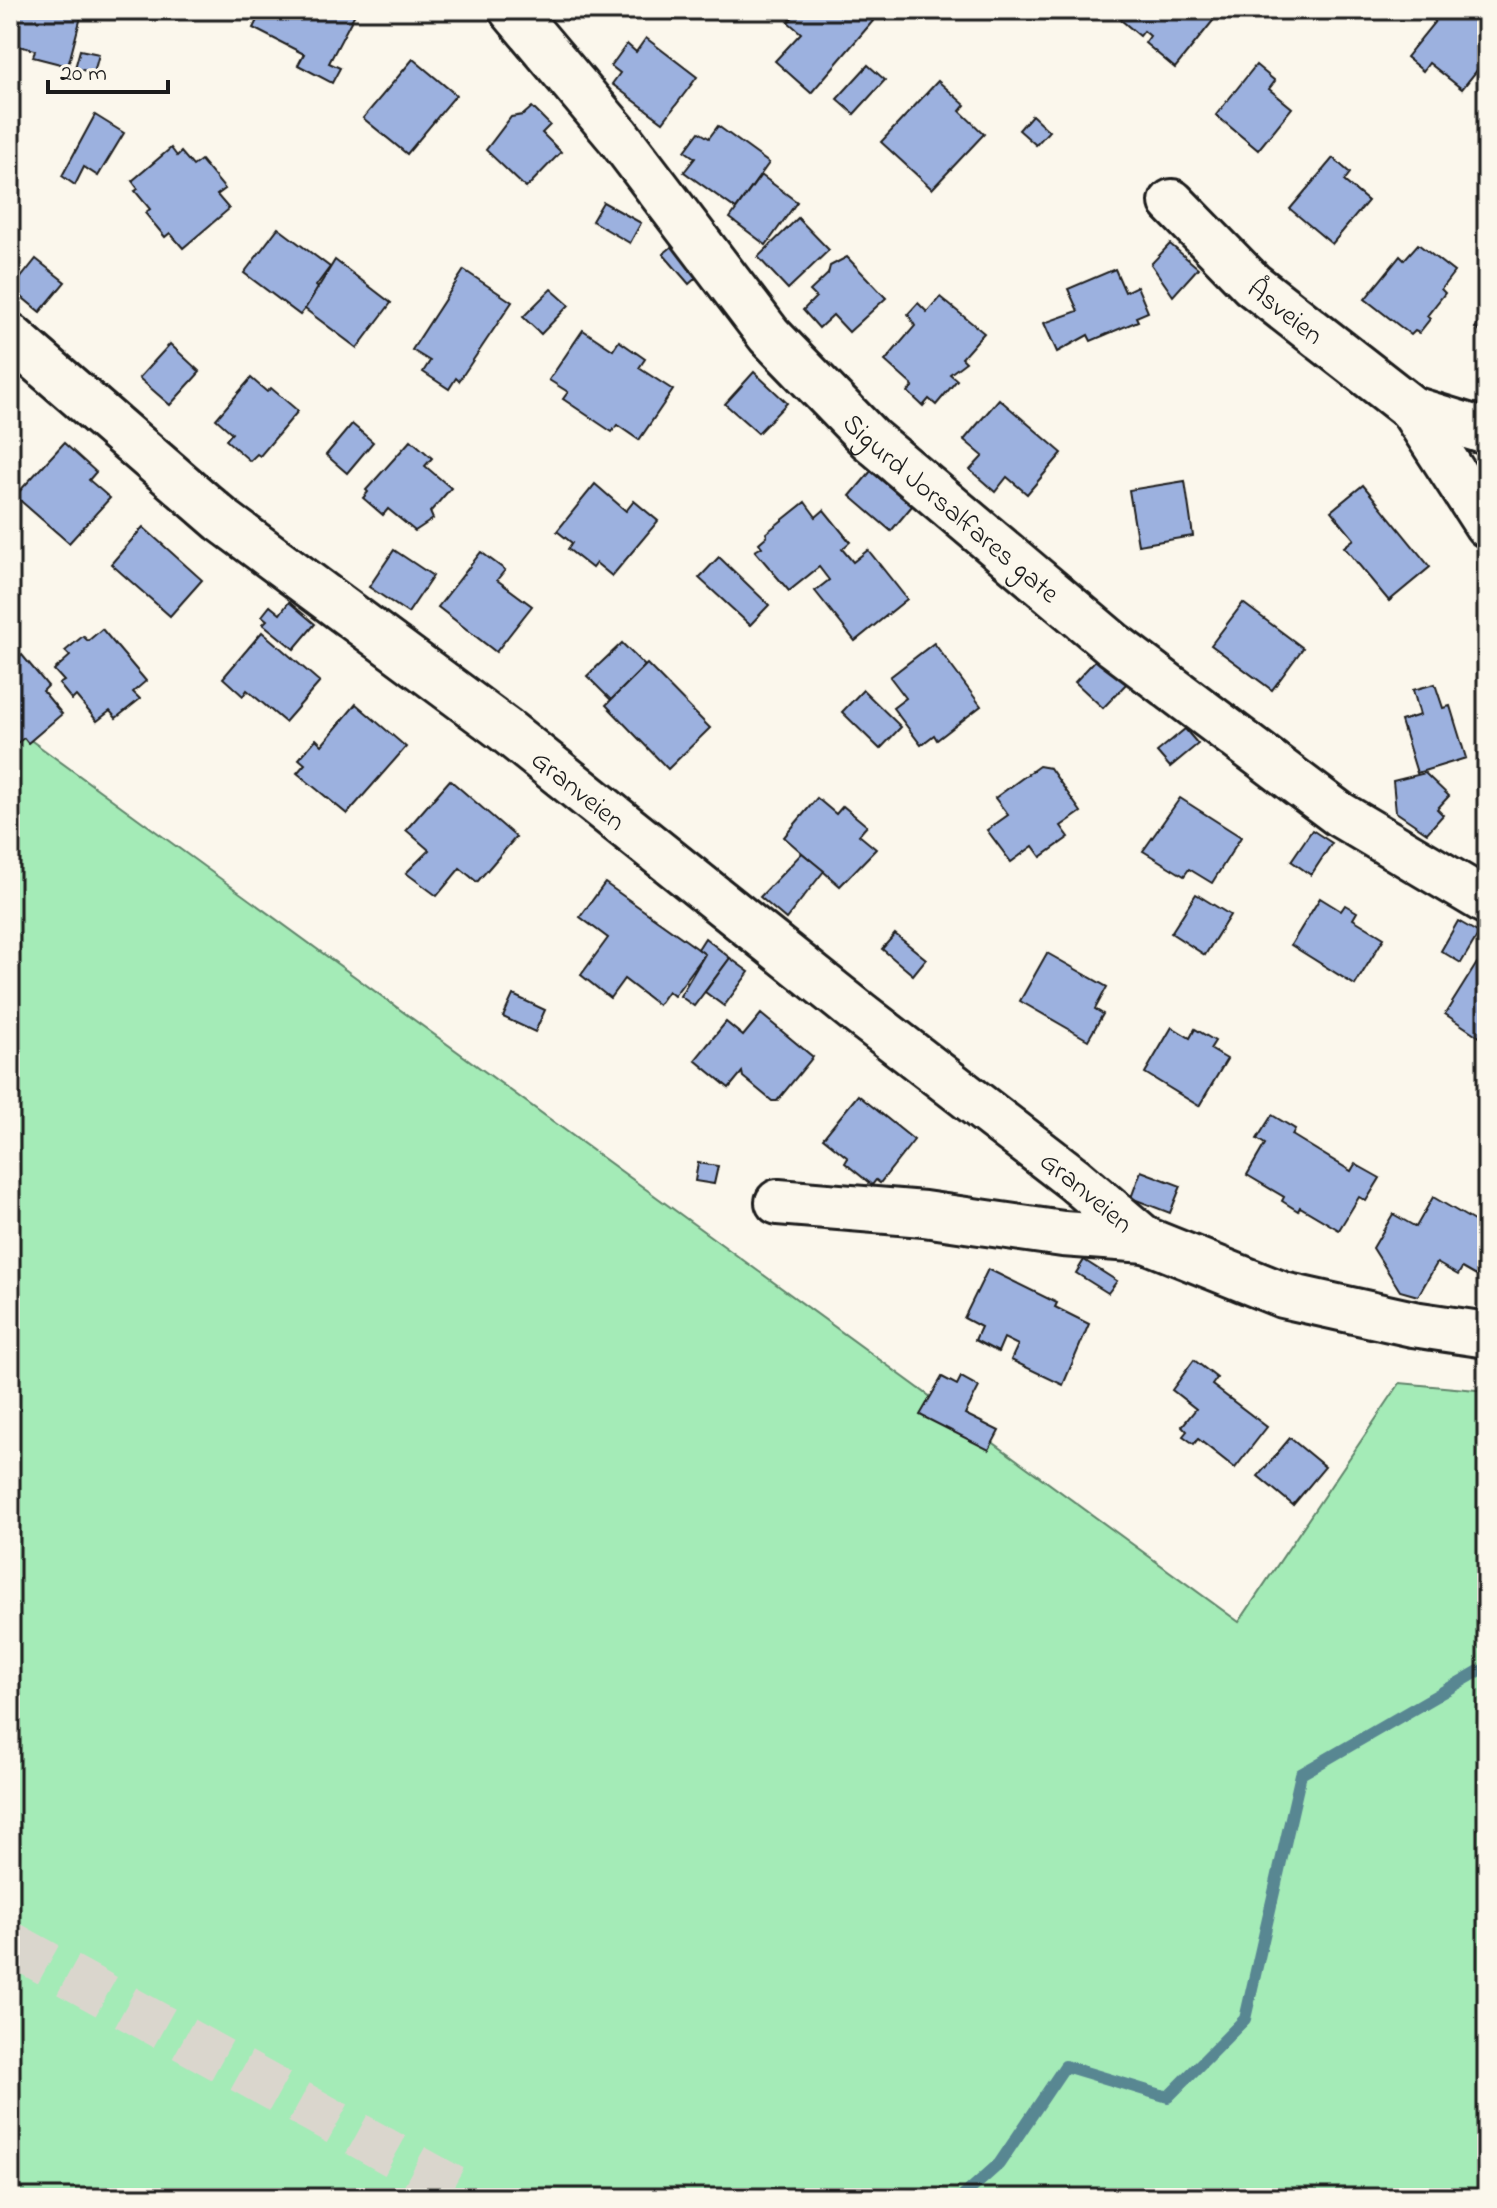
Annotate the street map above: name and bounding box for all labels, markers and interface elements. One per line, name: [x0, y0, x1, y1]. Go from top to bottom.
scale bar: [48, 44, 168, 94]
text: 20 m: [60, 57, 107, 92]
street label: Åsveien: [1237, 271, 1331, 356]
street label: Sigurd Jorsalfares gate: [831, 405, 1068, 615]
street label: Granveien: [521, 741, 633, 843]
street label: Granveien: [1030, 1143, 1141, 1245]

